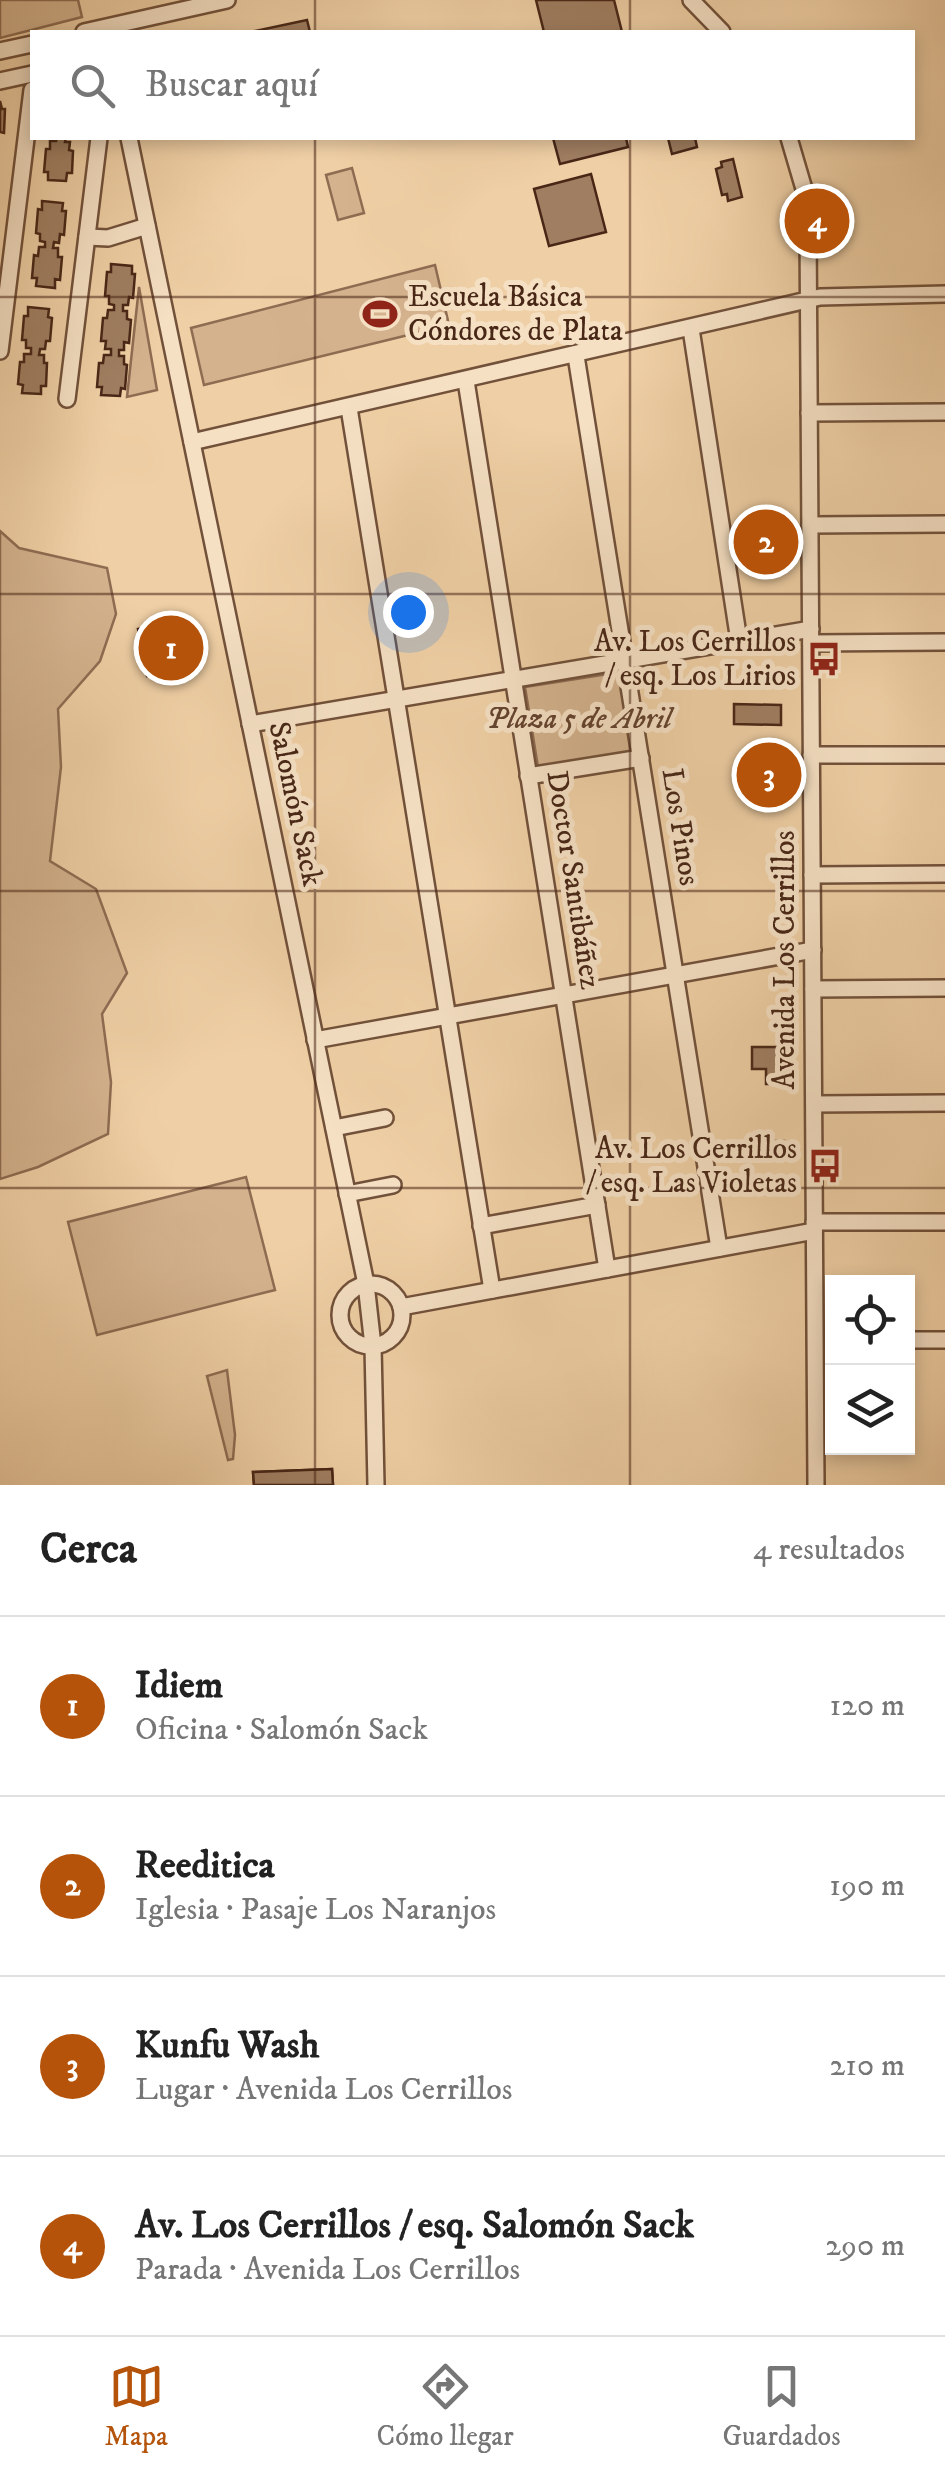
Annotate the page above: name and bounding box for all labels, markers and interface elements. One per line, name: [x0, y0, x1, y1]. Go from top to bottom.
search box: [30, 30, 915, 140]
icon: search: [65, 58, 120, 113]
text: Buscar aquí: [145, 61, 318, 109]
pin: 4: [784, 184, 850, 258]
place label: Escuela Básica Cóndores de Plata: [408, 279, 623, 350]
sports icon: Escuela Básica Cóndores de Plata: [361, 295, 399, 333]
pin: 2: [734, 504, 798, 580]
your location: [383, 587, 434, 638]
pin: 1: [138, 610, 204, 686]
place label: Av. Los Cerrillos / esq. Los Lirios: [594, 624, 796, 695]
bus stop icon: Av. Los Cerrillos / esq. Los Lirios: [805, 640, 843, 678]
park label: Plaza 5 de Abril: [486, 701, 675, 738]
street label: Salomón Sack: [260, 718, 331, 890]
pin: 3: [736, 738, 802, 812]
street label: Los Pinos: [652, 766, 708, 888]
street label: Doctor Santibáñez: [537, 768, 609, 992]
street label: Avenida Los Cerrillos: [767, 830, 804, 1090]
place label: Av. Los Cerrillos / esq. Las Violetas: [586, 1131, 797, 1202]
bus stop icon: Av. Los Cerrillos / esq. Las Violetas: [806, 1147, 844, 1185]
map controls: [825, 1275, 915, 1455]
button: locate: [825, 1275, 915, 1365]
button: layers: [825, 1365, 915, 1455]
text: Cerca: [40, 1524, 137, 1576]
text: 4 resultados: [753, 1530, 905, 1570]
text: Idiem: [135, 1662, 223, 1710]
text: 1: [67, 1686, 78, 1726]
text: 120 m: [829, 1686, 905, 1726]
text: Oficina · Salomón Sack: [135, 1710, 428, 1750]
text: Reeditica: [135, 1842, 275, 1890]
text: 2: [65, 1866, 80, 1906]
text: 190 m: [829, 1866, 905, 1906]
text: Iglesia · Pasaje Los Naranjos: [135, 1890, 496, 1930]
text: Kunfu Wash: [135, 2022, 319, 2070]
text: 3: [67, 2046, 78, 2086]
text: 210 m: [830, 2046, 905, 2086]
text: Lugar · Avenida Los Cerrillos: [135, 2070, 513, 2110]
text: Av. Los Cerrillos / esq. Salomón Sack: [135, 2202, 694, 2250]
text: 4: [63, 2226, 82, 2266]
text: 290 m: [825, 2226, 905, 2266]
text: Parada · Avenida Los Cerrillos: [135, 2250, 520, 2290]
tab: Mapa: [104, 2359, 168, 2454]
tab: Cómo llegar: [377, 2359, 514, 2454]
tab: Guardados: [722, 2359, 841, 2454]

